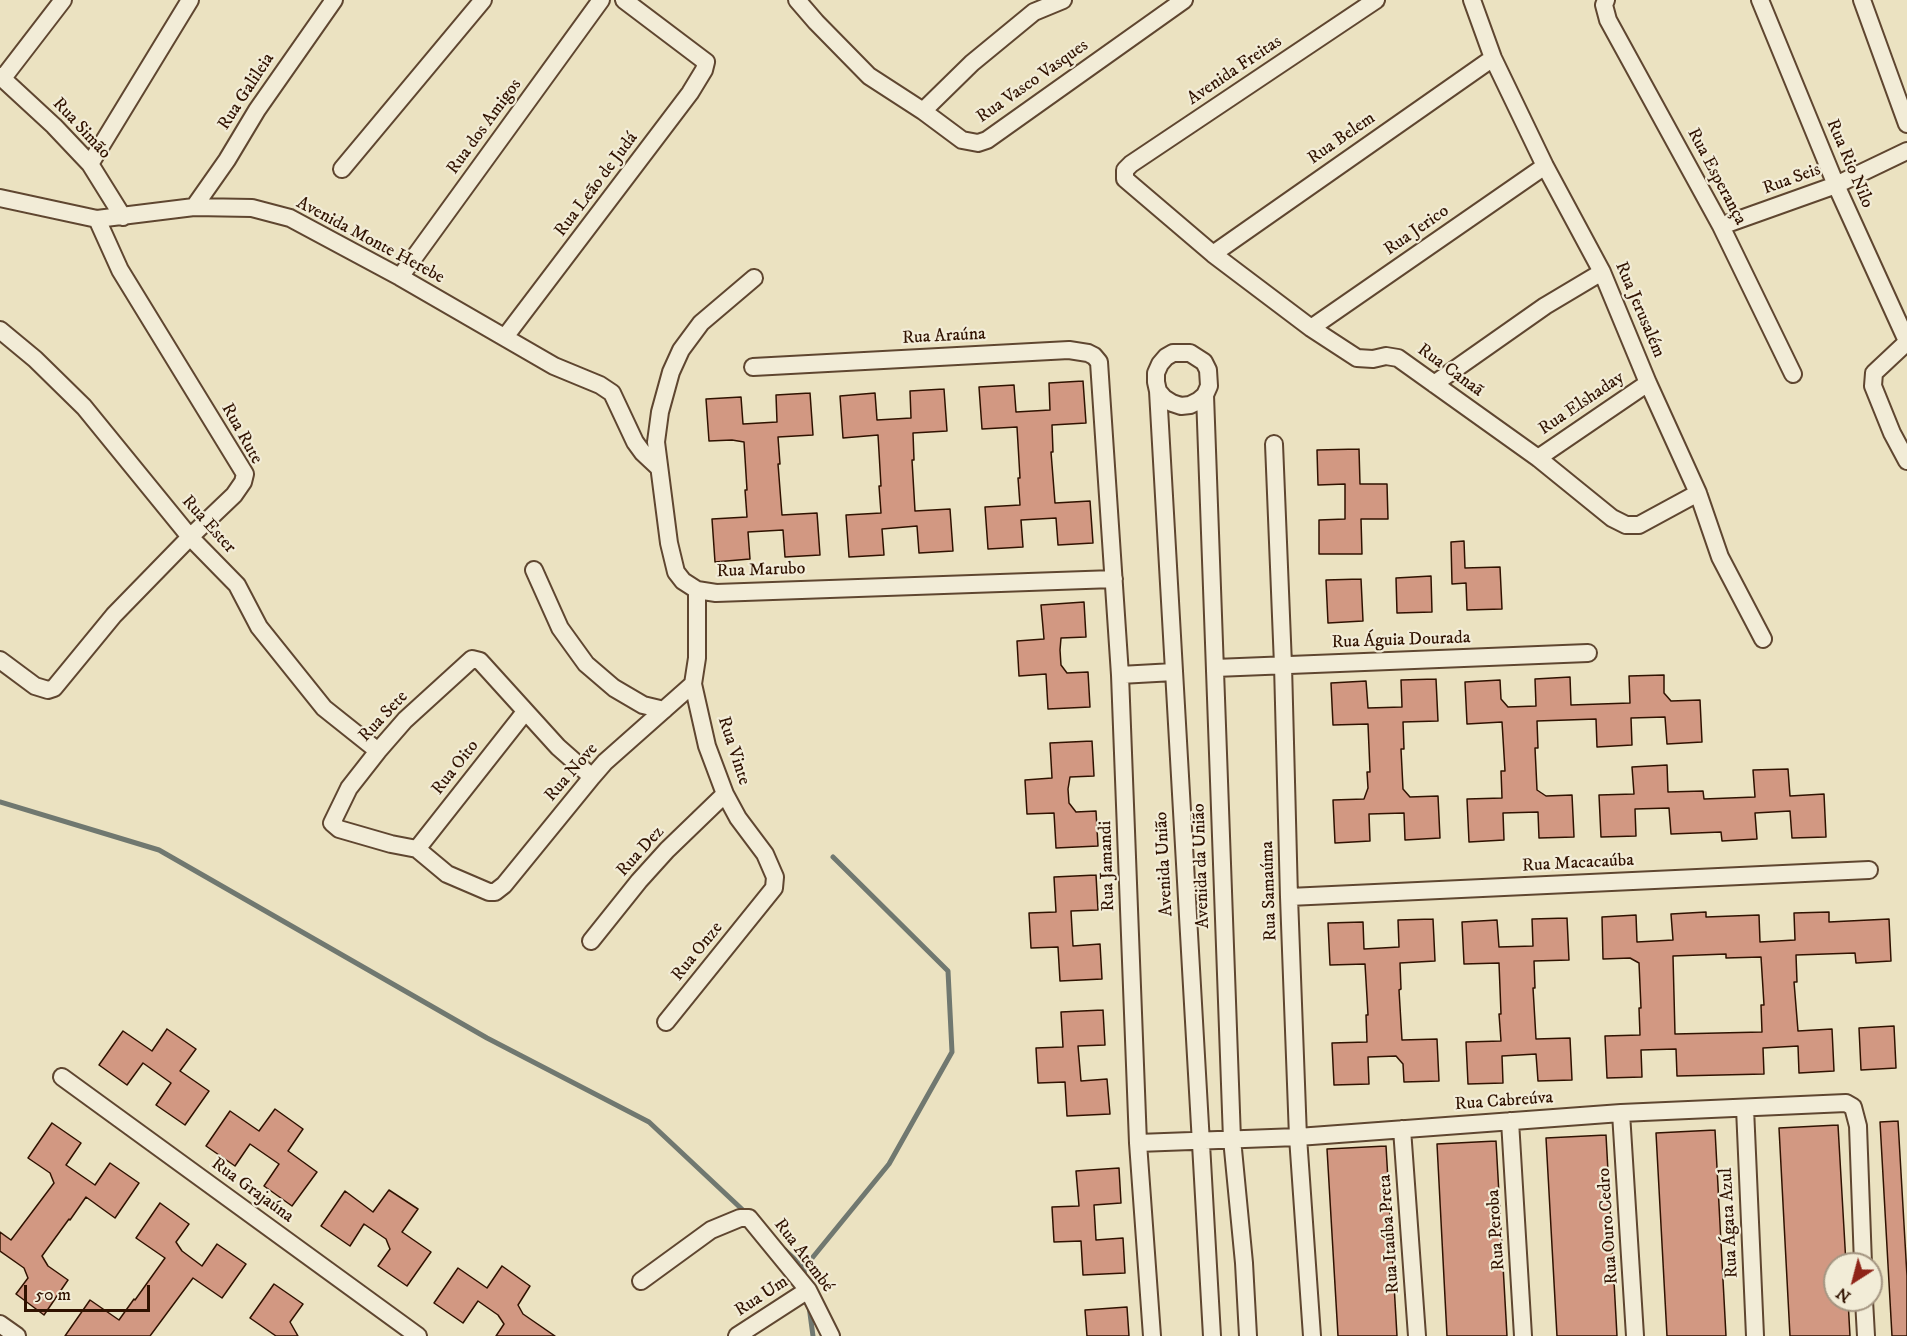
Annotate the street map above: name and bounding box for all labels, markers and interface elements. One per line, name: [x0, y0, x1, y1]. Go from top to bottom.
street label: Avenida Freitas: [1184, 31, 1286, 111]
street label: Rua Vasco Vasques: [973, 35, 1093, 129]
street label: Rua Galileia: [214, 49, 280, 135]
street label: Rua dos Amigos: [443, 75, 527, 179]
street label: Rua Simão: [47, 94, 115, 164]
street label: Rua Belem: [1304, 108, 1380, 170]
street label: Rua Rio Nilo: [1821, 116, 1877, 212]
street label: Rua Esperança: [1681, 125, 1751, 229]
street label: Rua Leão de Judá: [551, 128, 643, 242]
street label: Rua Seis: [1760, 160, 1824, 200]
street label: Avenida Monte Herebe: [292, 193, 448, 289]
street label: Rua Jerico: [1380, 201, 1454, 261]
street label: Rua Jerusalém: [1609, 259, 1669, 361]
street label: Rua Araúna: [902, 324, 986, 350]
street label: Rua Canaã: [1413, 340, 1487, 402]
street label: Rua Elshaday: [1535, 368, 1629, 440]
street label: Rua Rute: [216, 400, 266, 468]
street label: Rua Ester: [176, 491, 240, 559]
street label: Rua Marubo: [716, 559, 806, 583]
street label: Rua Águia Dourada: [1331, 628, 1471, 654]
street label: Rua Sete: [355, 687, 413, 747]
street label: Rua Vinte: [712, 714, 754, 788]
street label: Rua Oito: [428, 736, 484, 800]
street label: Rua Nove: [541, 739, 603, 807]
street label: Avenida da União: [1189, 803, 1215, 929]
street label: Avenida União: [1151, 811, 1179, 917]
street label: Rua Jamandi: [1096, 820, 1120, 912]
street label: Rua Dez: [613, 822, 669, 882]
street label: Rua Samaúma: [1257, 841, 1283, 941]
street label: Rua Macacaúba: [1522, 850, 1634, 878]
street label: Rua Onze: [668, 918, 728, 986]
street label: Rua Cabreúva: [1454, 1088, 1554, 1116]
street label: Rua Grajaúna: [206, 1154, 298, 1228]
street label: Rua Ouro Cedro: [1594, 1167, 1624, 1285]
street label: Rua Ágata Azul: [1716, 1167, 1744, 1279]
street label: Rua Itaúba Preta: [1375, 1174, 1405, 1294]
street label: Rua Peroba: [1483, 1189, 1511, 1271]
street label: Rua Atembé: [768, 1215, 838, 1297]
north arrow: [1823, 1252, 1883, 1312]
street label: Rua Um: [731, 1272, 793, 1322]
scale bar: [27, 1273, 153, 1311]
text: N: [1832, 1283, 1855, 1307]
text: 50 m: [35, 1284, 71, 1306]

